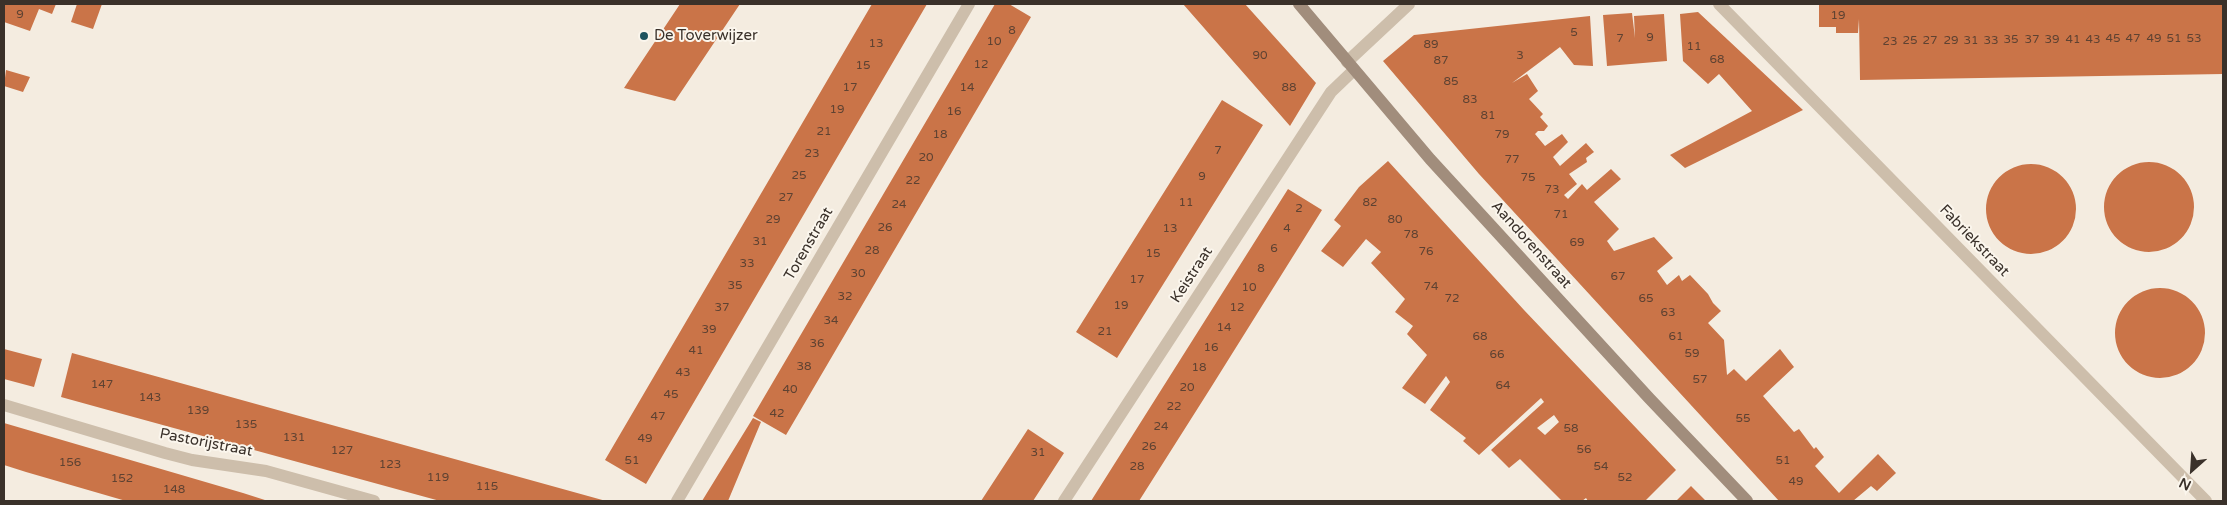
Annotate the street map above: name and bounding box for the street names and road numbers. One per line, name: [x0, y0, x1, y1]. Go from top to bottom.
street label: Aandorenstraat: [1487, 198, 1575, 292]
street label: Fabriekstraat: [1935, 201, 2013, 281]
street label: Torenstraat: [781, 204, 837, 284]
street label: Keistraat: [1167, 244, 1217, 306]
street label: Pastorijstraat: [158, 425, 254, 461]

